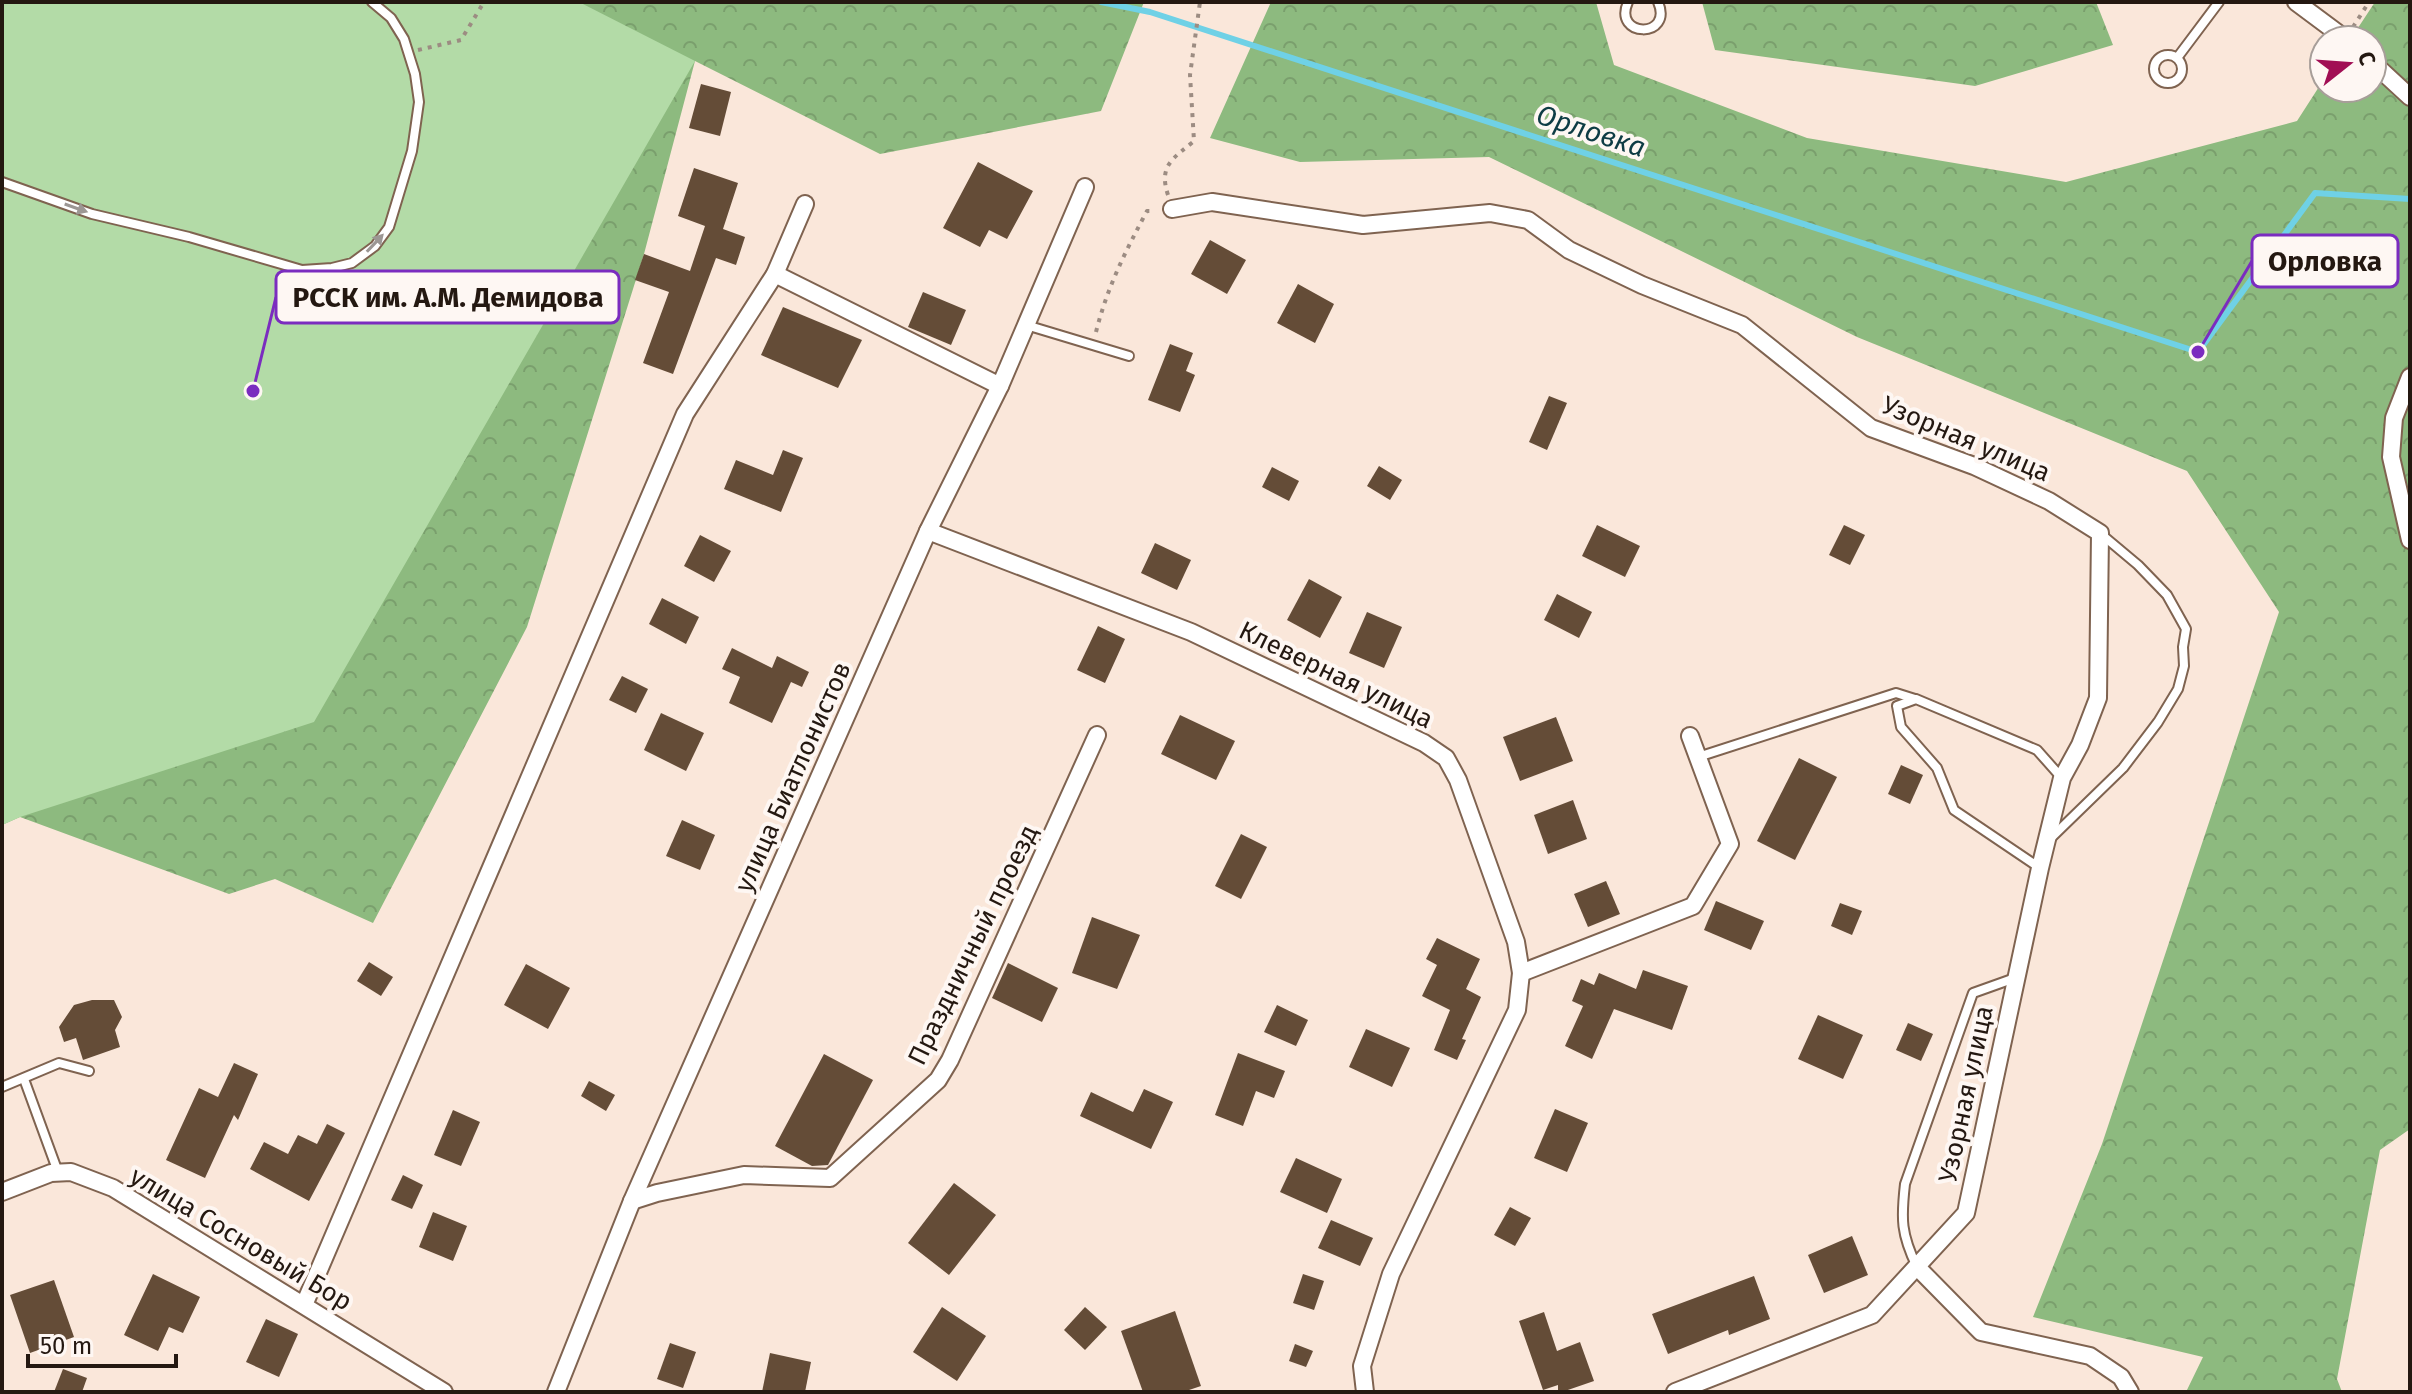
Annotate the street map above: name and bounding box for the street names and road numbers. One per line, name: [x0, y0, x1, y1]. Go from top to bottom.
street label: Узорная улица: [1877, 390, 2055, 488]
street label: Клеверная улица: [1234, 615, 1438, 735]
street label: улица Биатлонистов: [728, 657, 858, 897]
street label: Праздничный проезд: [901, 820, 1045, 1070]
street label: Узорная улица: [1932, 1003, 2000, 1185]
street label: улица Сосновый Бор: [124, 1160, 358, 1318]

